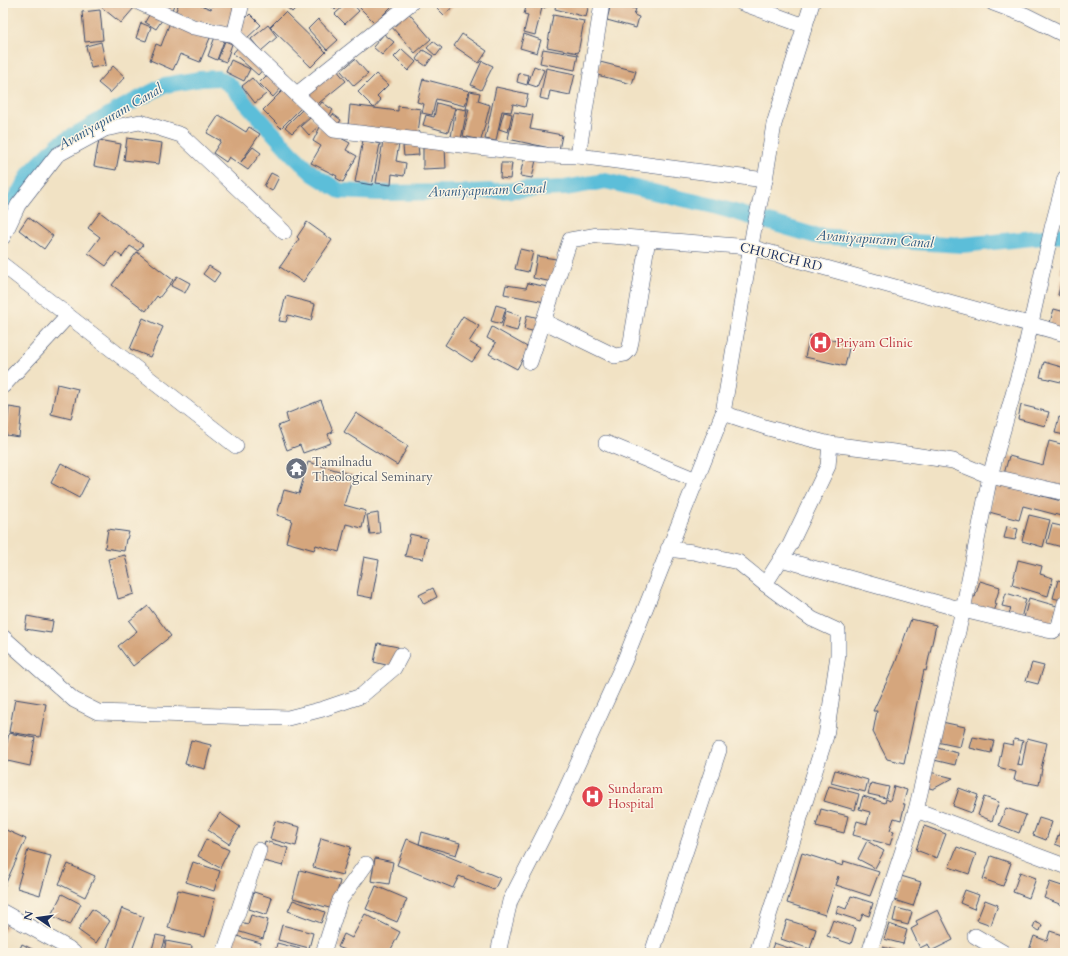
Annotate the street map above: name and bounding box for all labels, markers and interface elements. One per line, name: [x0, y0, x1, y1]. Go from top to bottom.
water label: Avaniyapuram Canal: [53, 79, 167, 155]
water label: Avaniyapuram Canal: [427, 178, 547, 202]
water label: Avaniyapuram Canal: [815, 225, 936, 253]
street label: CHURCH RD: [738, 238, 824, 276]
hospital icon: Priyam Clinic: [808, 330, 834, 356]
place label: Priyam Clinic: [836, 334, 913, 352]
place label: Tamilnadu Theological Seminary: [312, 453, 433, 486]
temple icon: Tamilnadu Theological Seminary: [283, 456, 309, 482]
place label: Sundaram Hospital: [608, 780, 663, 813]
hospital icon: Sundaram Hospital: [579, 783, 605, 809]
north arrow: [18, 898, 58, 938]
text: N: [20, 909, 37, 922]

